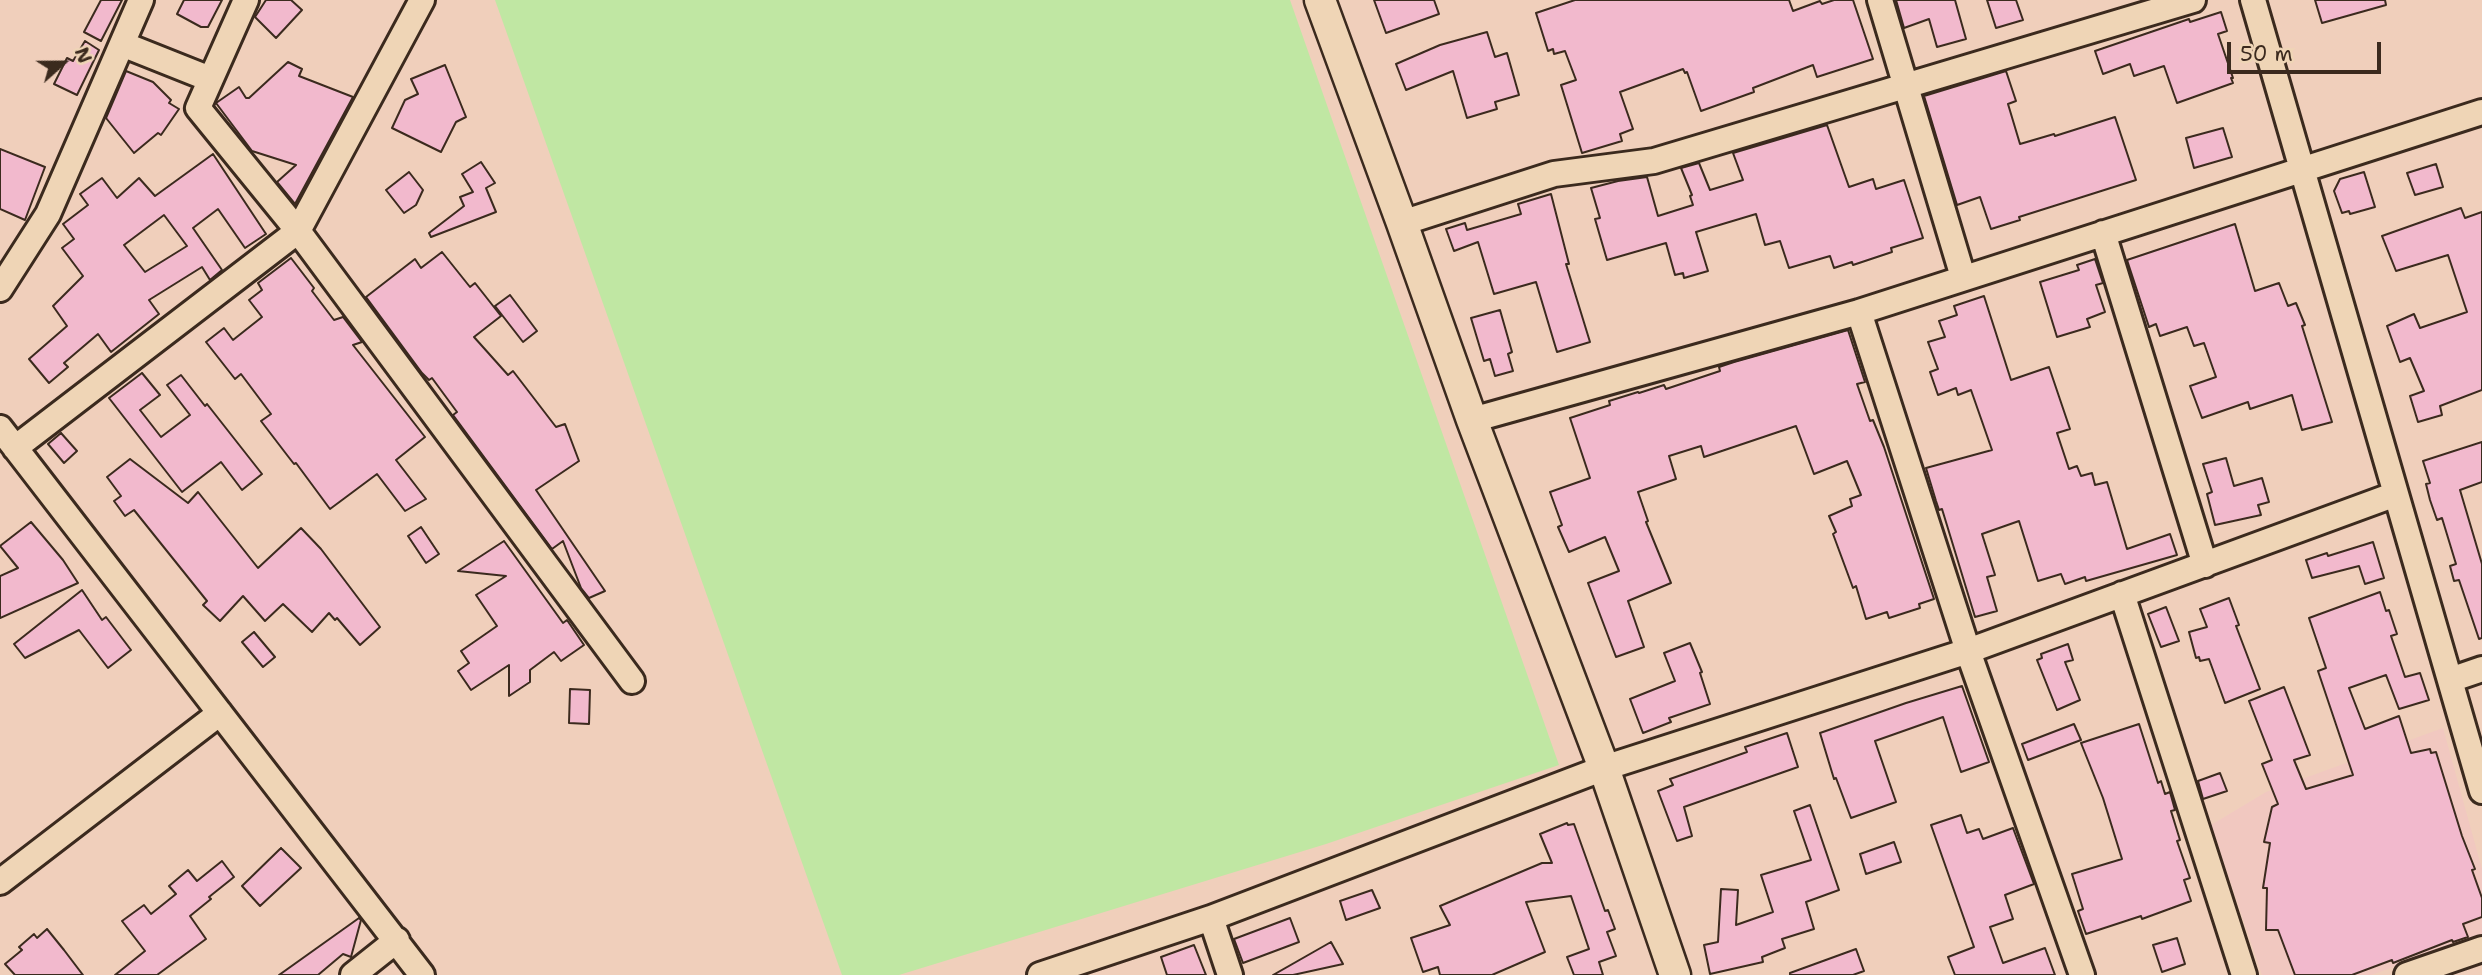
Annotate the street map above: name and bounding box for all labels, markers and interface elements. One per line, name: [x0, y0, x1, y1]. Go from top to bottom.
north arrow: [28, 28, 98, 98]
scale bar: [2230, 28, 2384, 72]
text: 50 m: [2240, 40, 2293, 68]
text: N: [69, 44, 97, 67]

